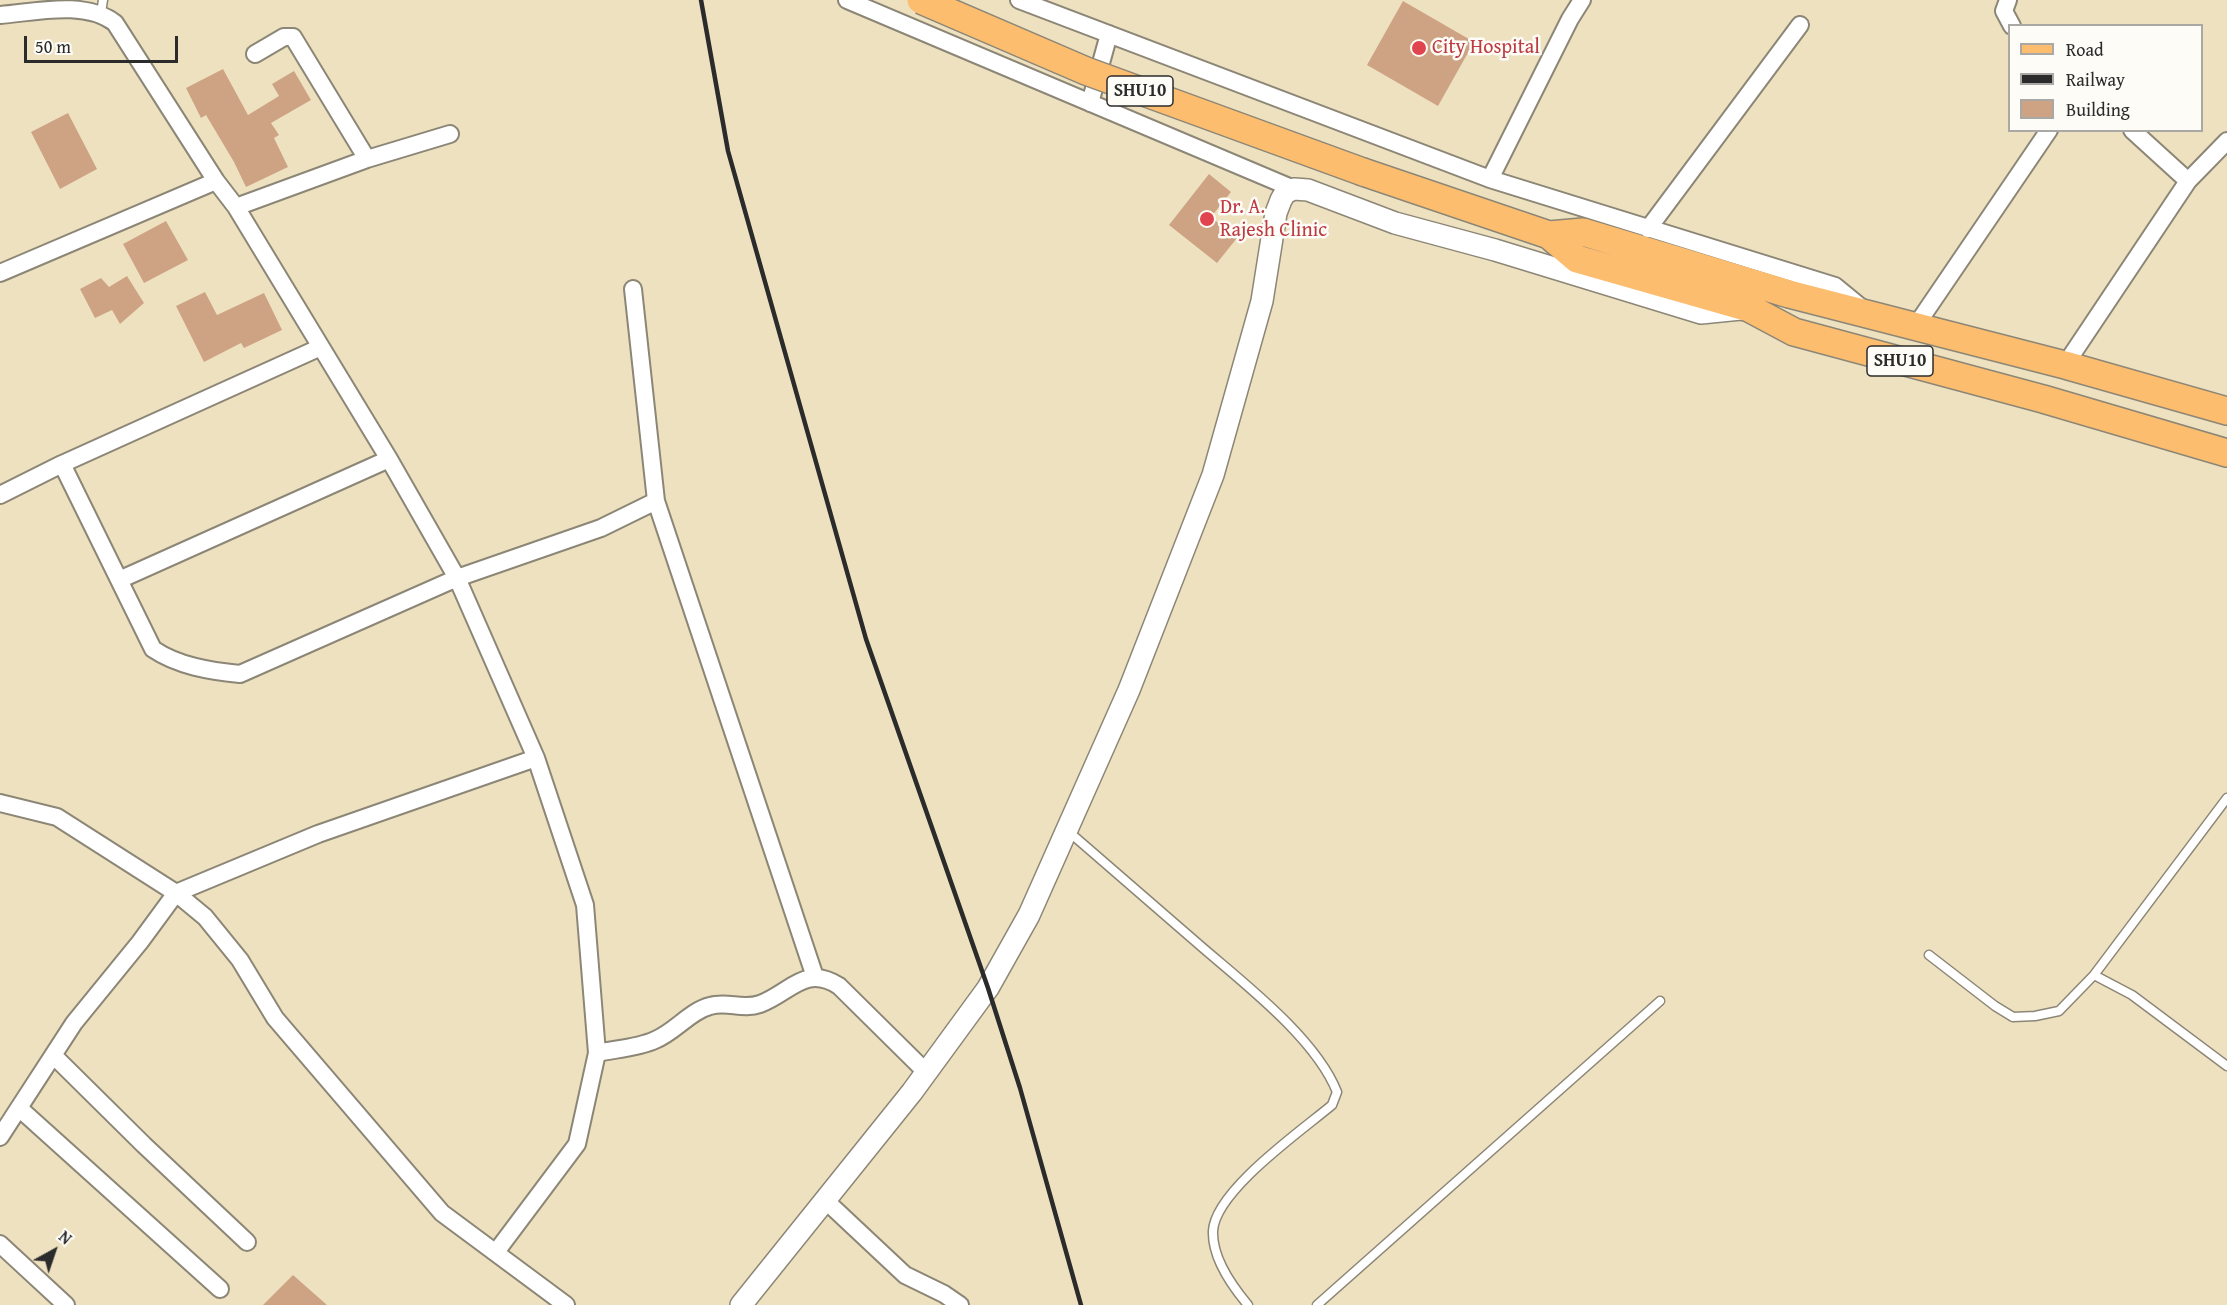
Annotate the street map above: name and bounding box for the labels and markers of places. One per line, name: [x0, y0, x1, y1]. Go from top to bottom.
place label: City Hospital: [1432, 36, 1540, 60]
marker: City Hospital: [1410, 39, 1428, 57]
place label: Dr. A. Rajesh Clinic: [1220, 196, 1327, 243]
marker: Dr. A. Rajesh Clinic: [1198, 210, 1216, 228]

